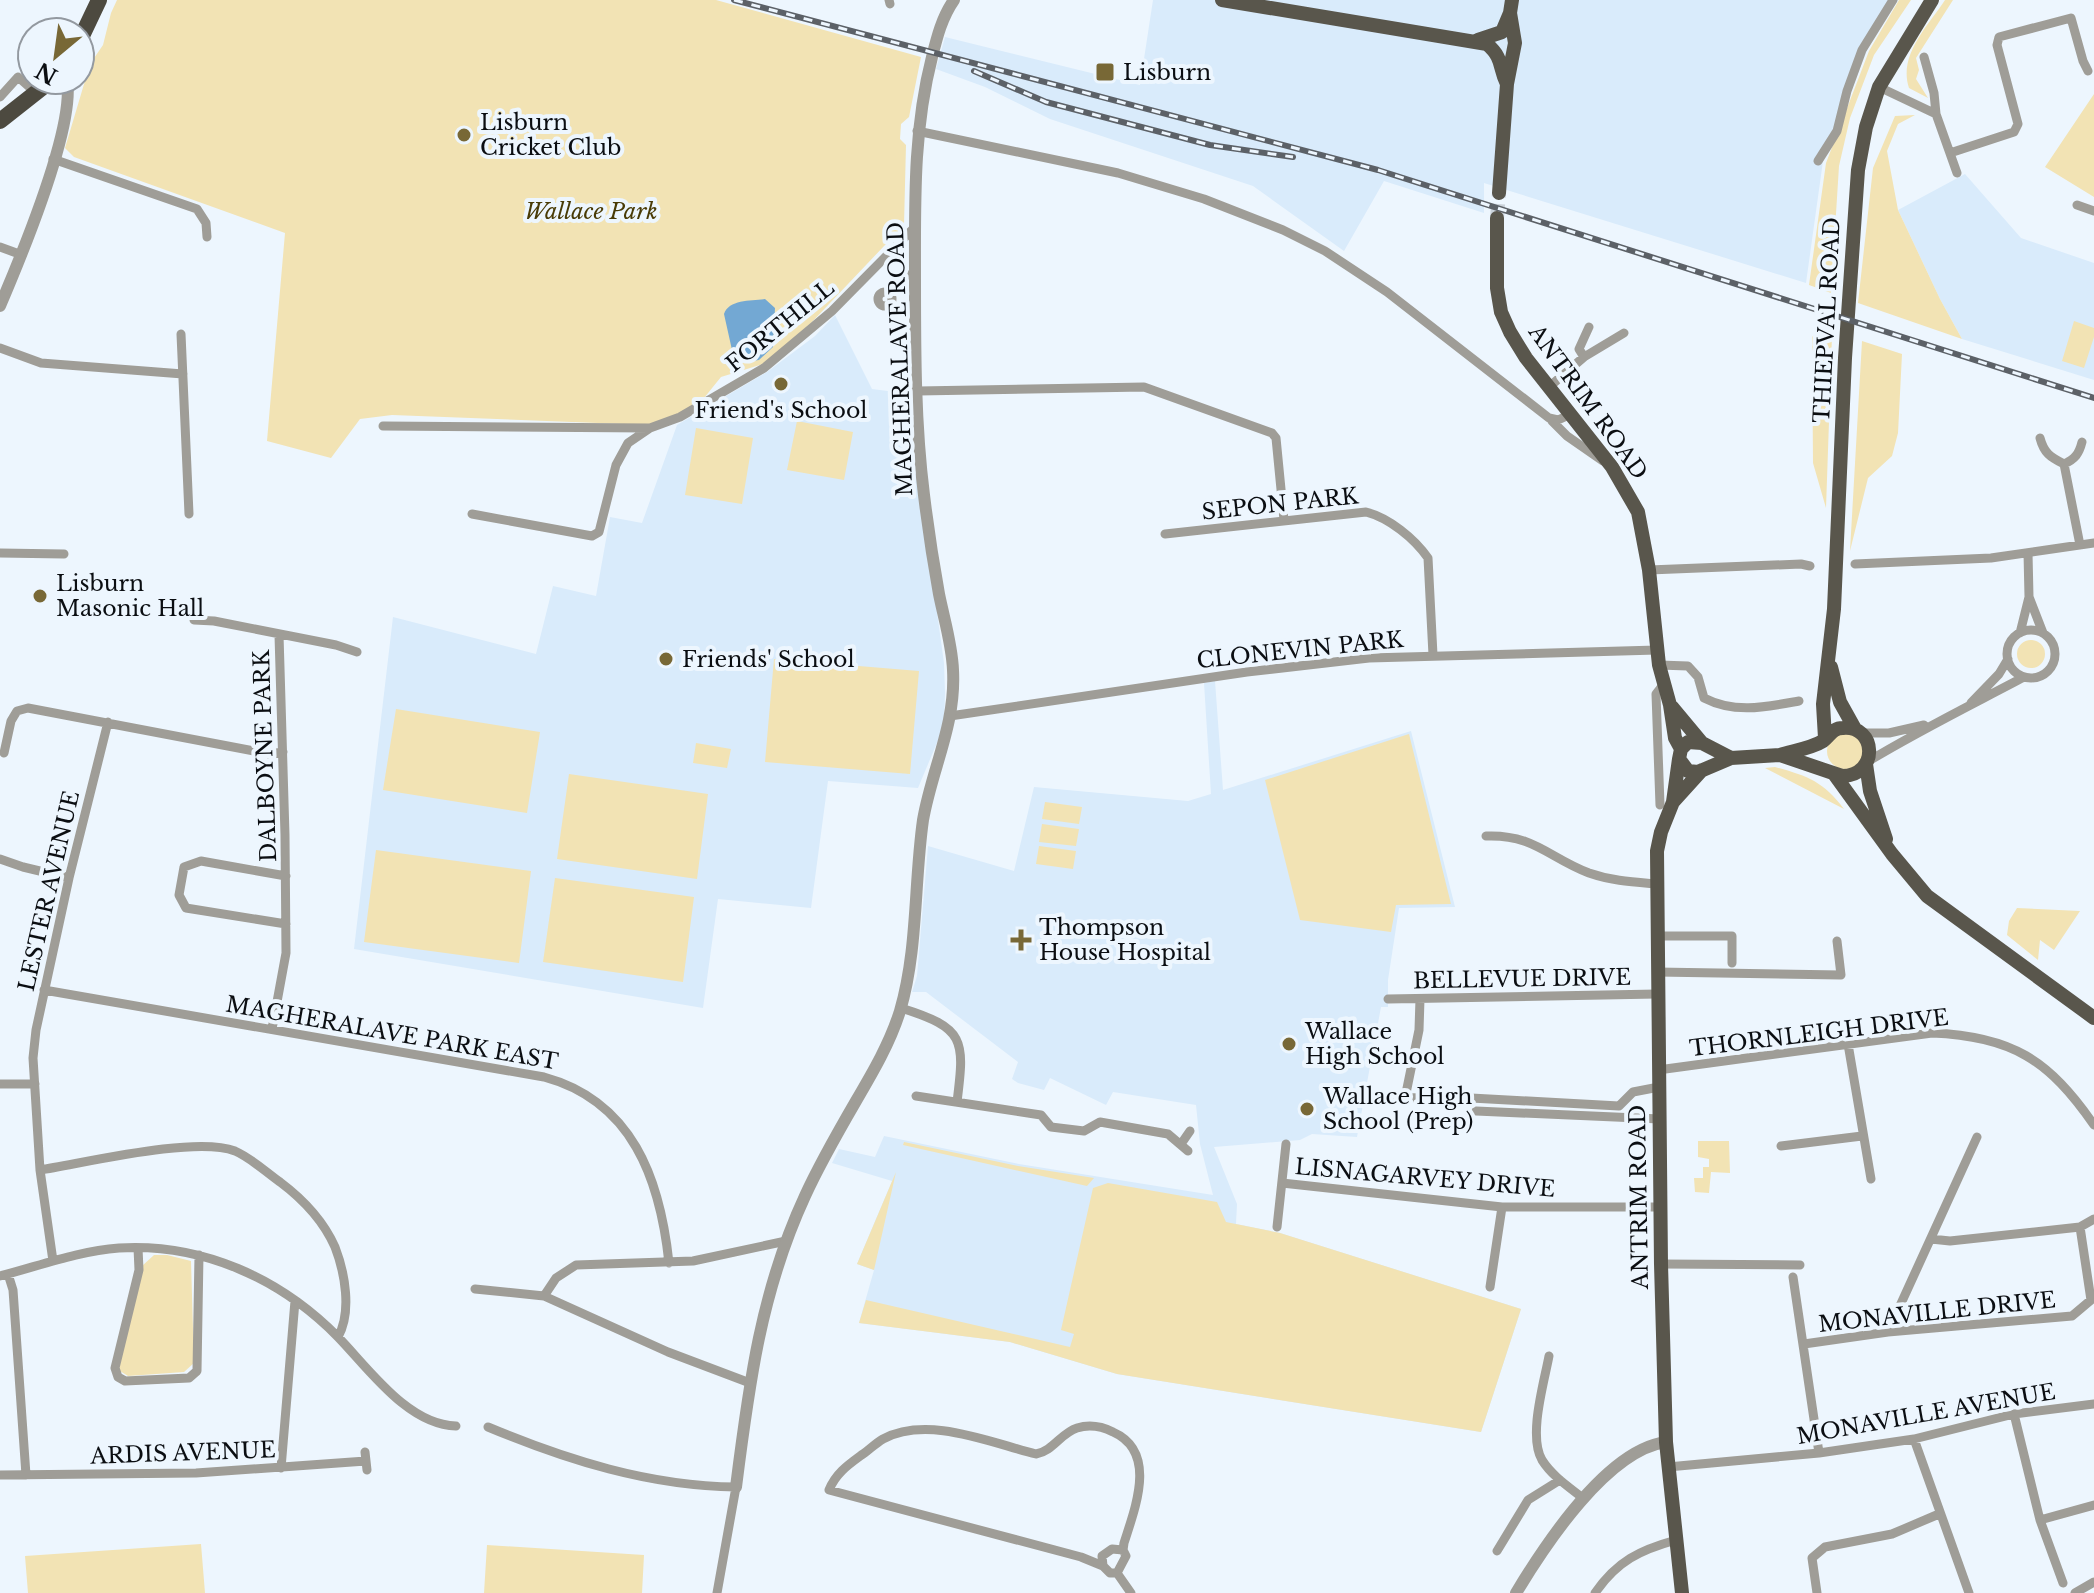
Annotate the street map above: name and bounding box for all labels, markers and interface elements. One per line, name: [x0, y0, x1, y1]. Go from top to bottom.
north arrow: [16, 16, 96, 96]
text: N: [31, 56, 62, 90]
place label: Lisburn: [1123, 59, 1211, 86]
marker: Lisburn: [1094, 61, 1116, 83]
place label: Lisburn Cricket Club: [480, 109, 621, 161]
marker: Lisburn Cricket Club: [455, 126, 473, 144]
park label: Wallace Park: [524, 198, 658, 225]
street label: THIEPVAL ROAD: [1808, 216, 1846, 424]
street label: MAGHERALAVE ROAD: [882, 221, 918, 497]
street label: FORTHILL: [721, 274, 839, 378]
street label: ANTRIM ROAD: [1522, 319, 1653, 485]
marker: Friend's School: [772, 375, 790, 393]
place label: Friend's School: [695, 397, 867, 424]
street label: SEPON PARK: [1200, 482, 1360, 526]
place label: Lisburn Masonic Hall: [56, 570, 204, 622]
marker: Lisburn Masonic Hall: [31, 587, 49, 605]
street label: CLONEVIN PARK: [1195, 626, 1406, 674]
place label: Friends' School: [682, 646, 855, 673]
street label: DALBOYNE PARK: [248, 649, 282, 862]
marker: Friends' School: [657, 650, 675, 668]
street label: LESTER AVENUE: [13, 788, 85, 994]
place label: Thompson House Hospital: [1039, 914, 1211, 966]
marker: Thompson House Hospital: [1010, 929, 1032, 951]
street label: BELLEVUE DRIVE: [1413, 964, 1631, 994]
street label: MAGHERALAVE PARK EAST: [224, 990, 561, 1076]
street label: THORNLEIGH DRIVE: [1688, 1004, 1950, 1062]
place label: Wallace High School: [1304, 1018, 1445, 1070]
marker: Wallace High School: [1280, 1035, 1298, 1053]
place label: Wallace High School (Prep): [1322, 1083, 1473, 1135]
marker: Wallace High School (Prep): [1298, 1100, 1316, 1118]
street label: ANTRIM ROAD: [1624, 1104, 1654, 1291]
street label: LISNAGARVEY DRIVE: [1294, 1153, 1556, 1203]
street label: MONAVILLE DRIVE: [1817, 1286, 2057, 1338]
street label: MONAVILLE AVENUE: [1795, 1378, 2057, 1450]
street label: ARDIS AVENUE: [89, 1436, 276, 1470]

